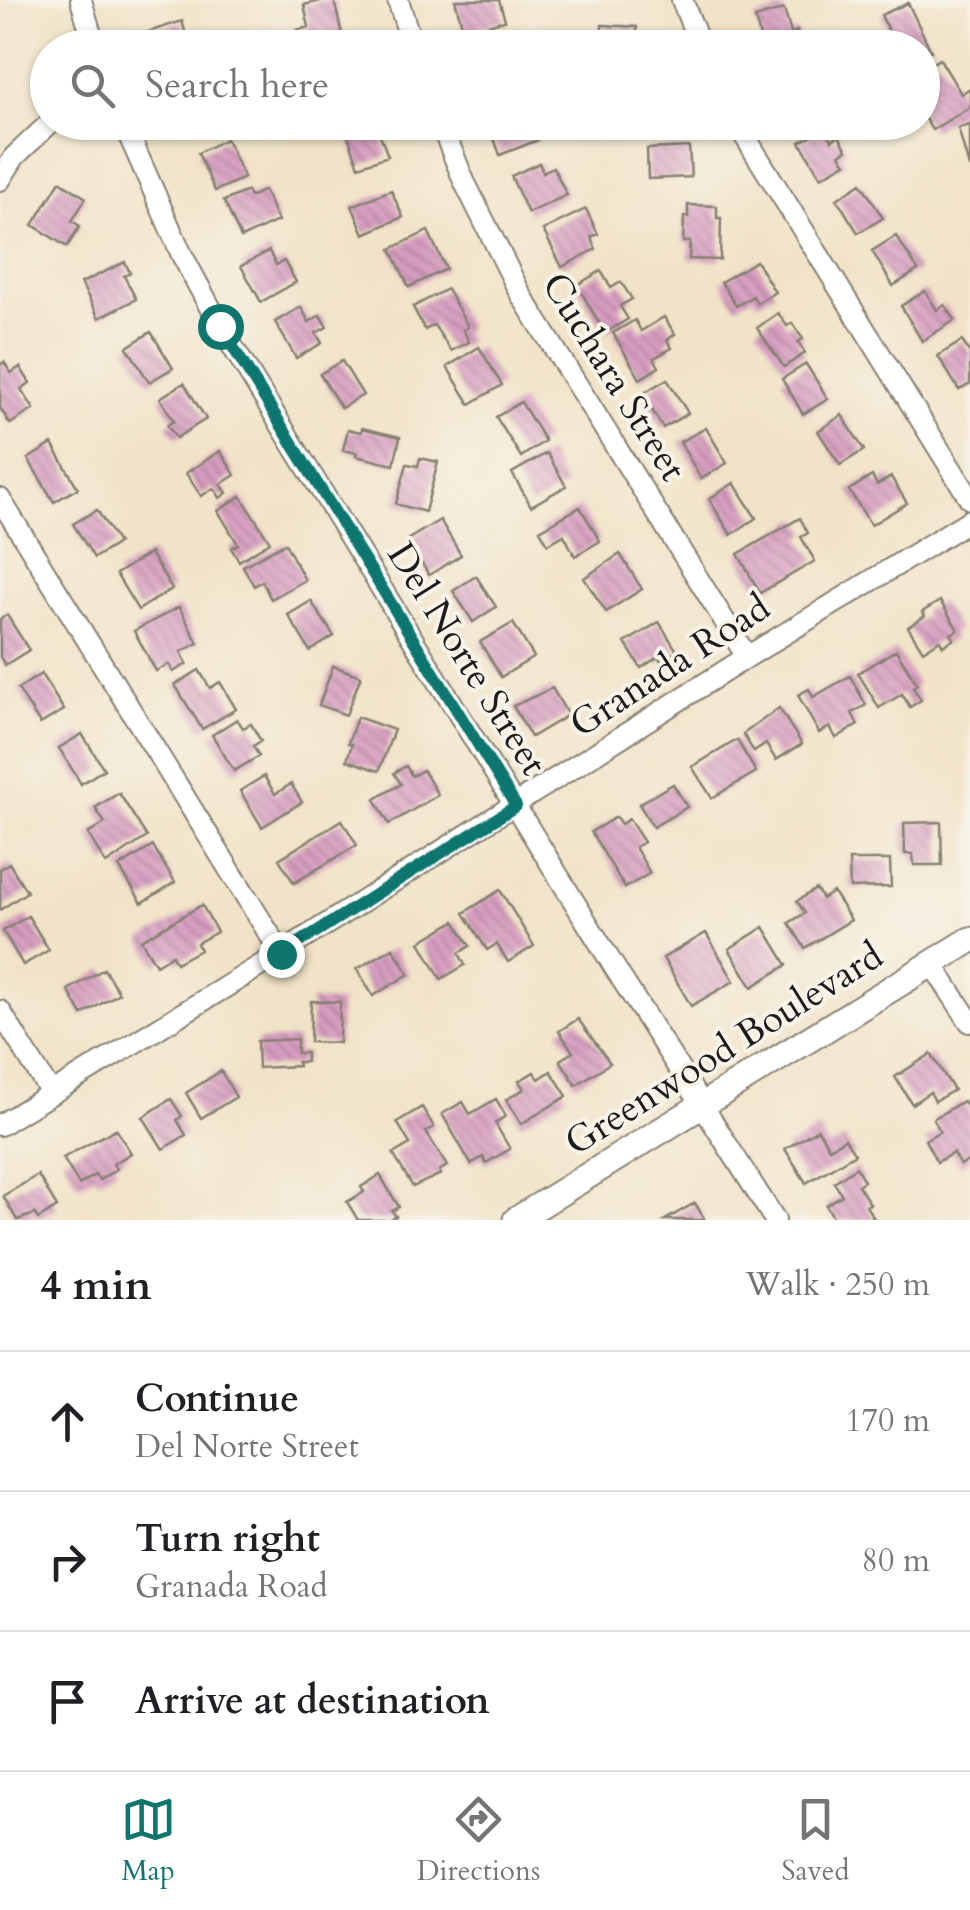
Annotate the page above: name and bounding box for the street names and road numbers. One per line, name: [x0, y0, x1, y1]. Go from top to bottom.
street label: Cuchara Street: [529, 263, 699, 491]
street label: Del Norte Street: [375, 533, 559, 785]
street label: Granada Road: [560, 582, 780, 750]
street label: Greenwood Boulevard: [555, 930, 893, 1168]

